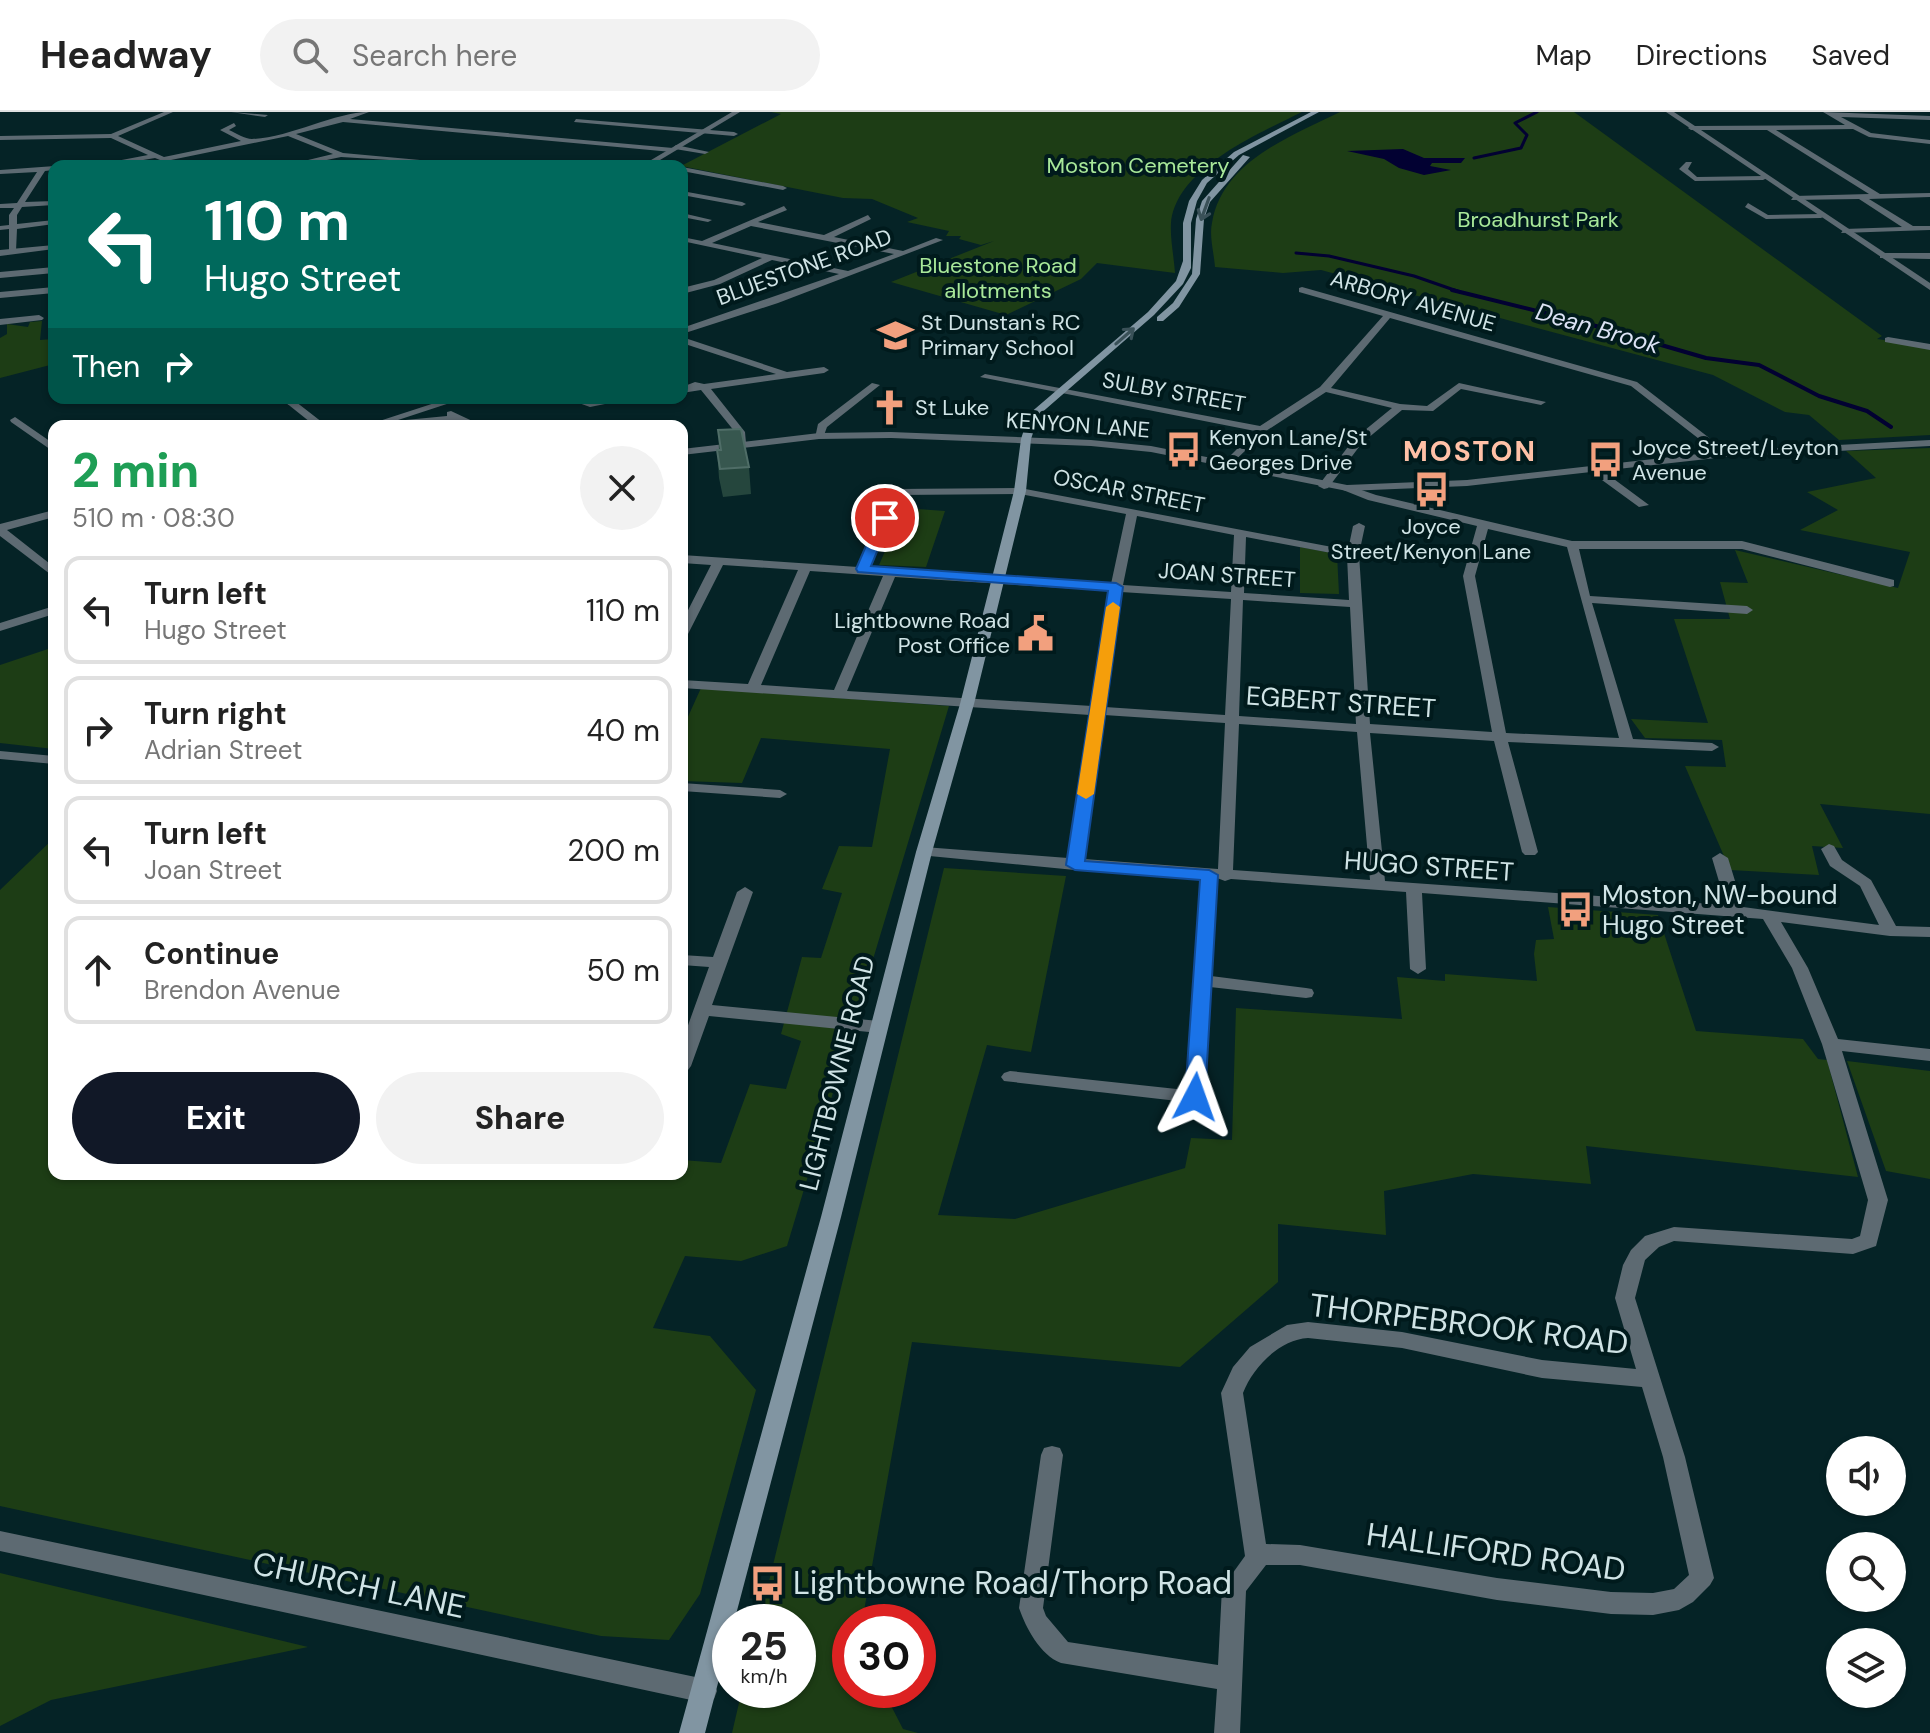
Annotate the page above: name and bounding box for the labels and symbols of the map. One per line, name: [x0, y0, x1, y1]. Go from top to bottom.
park label: Moston Cemetery: [1046, 151, 1230, 180]
one-way arrow: [1196, 196, 1211, 221]
park label: Broadhurst Park: [1457, 205, 1619, 234]
street label: BLUESTONE ROAD: [712, 222, 896, 312]
park label: Bluestone Road allotments: [919, 251, 1077, 305]
street label: ARBORY AVENUE: [1327, 264, 1499, 338]
water label: Dean Brook: [1532, 295, 1664, 361]
place label: St Dunstan's RC Primary School: [921, 308, 1081, 362]
school or university icon: St Dunstan's RC Primary School: [876, 316, 914, 354]
one-way arrow: [1115, 327, 1135, 345]
street label: SULBY STREET: [1100, 365, 1248, 419]
church icon: St Luke: [870, 388, 908, 426]
place label: St Luke: [915, 393, 989, 422]
street label: KENYON LANE: [1005, 406, 1151, 444]
place label: Kenyon Lane/St Georges Drive: [1209, 423, 1367, 477]
bus stop icon: Kenyon Lane/St Georges Drive: [1164, 431, 1202, 469]
district label: MOSTON: [1403, 433, 1537, 470]
place label: Joyce Street/Leyton Avenue: [1632, 433, 1839, 487]
bus stop icon: Joyce Street/Leyton Avenue: [1587, 441, 1625, 479]
street label: OSCAR STREET: [1051, 462, 1207, 520]
bus stop icon: Joyce Street/Kenyon Lane: [1412, 471, 1450, 509]
pin: [851, 484, 919, 552]
place label: Joyce Street/Kenyon Lane: [1331, 512, 1531, 566]
street label: JOAN STREET: [1157, 556, 1297, 594]
place label: Lightbowne Road Post Office: [834, 606, 1010, 660]
public building icon: Lightbowne Road Post Office: [1017, 614, 1055, 652]
street label: EGBERT STREET: [1245, 678, 1437, 726]
street label: HUGO STREET: [1343, 843, 1515, 889]
place label: Moston, NW-bound Hugo Street: [1602, 878, 1838, 942]
bus stop icon: Moston, NW-bound Hugo Street: [1557, 891, 1595, 929]
street label: LIGHTBOWNE ROAD: [791, 952, 883, 1194]
position arrow: [1153, 1055, 1237, 1139]
street label: THORPEBROOK ROAD: [1307, 1284, 1631, 1364]
street label: HALLIFORD ROAD: [1364, 1513, 1628, 1591]
street label: CHURCH LANE: [249, 1542, 469, 1628]
place label: Lightbowne Road/Thorp Road: [793, 1562, 1232, 1604]
bus stop icon: Lightbowne Road/Thorp Road: [748, 1564, 786, 1602]
speed limit sign: 30: [832, 1604, 936, 1708]

